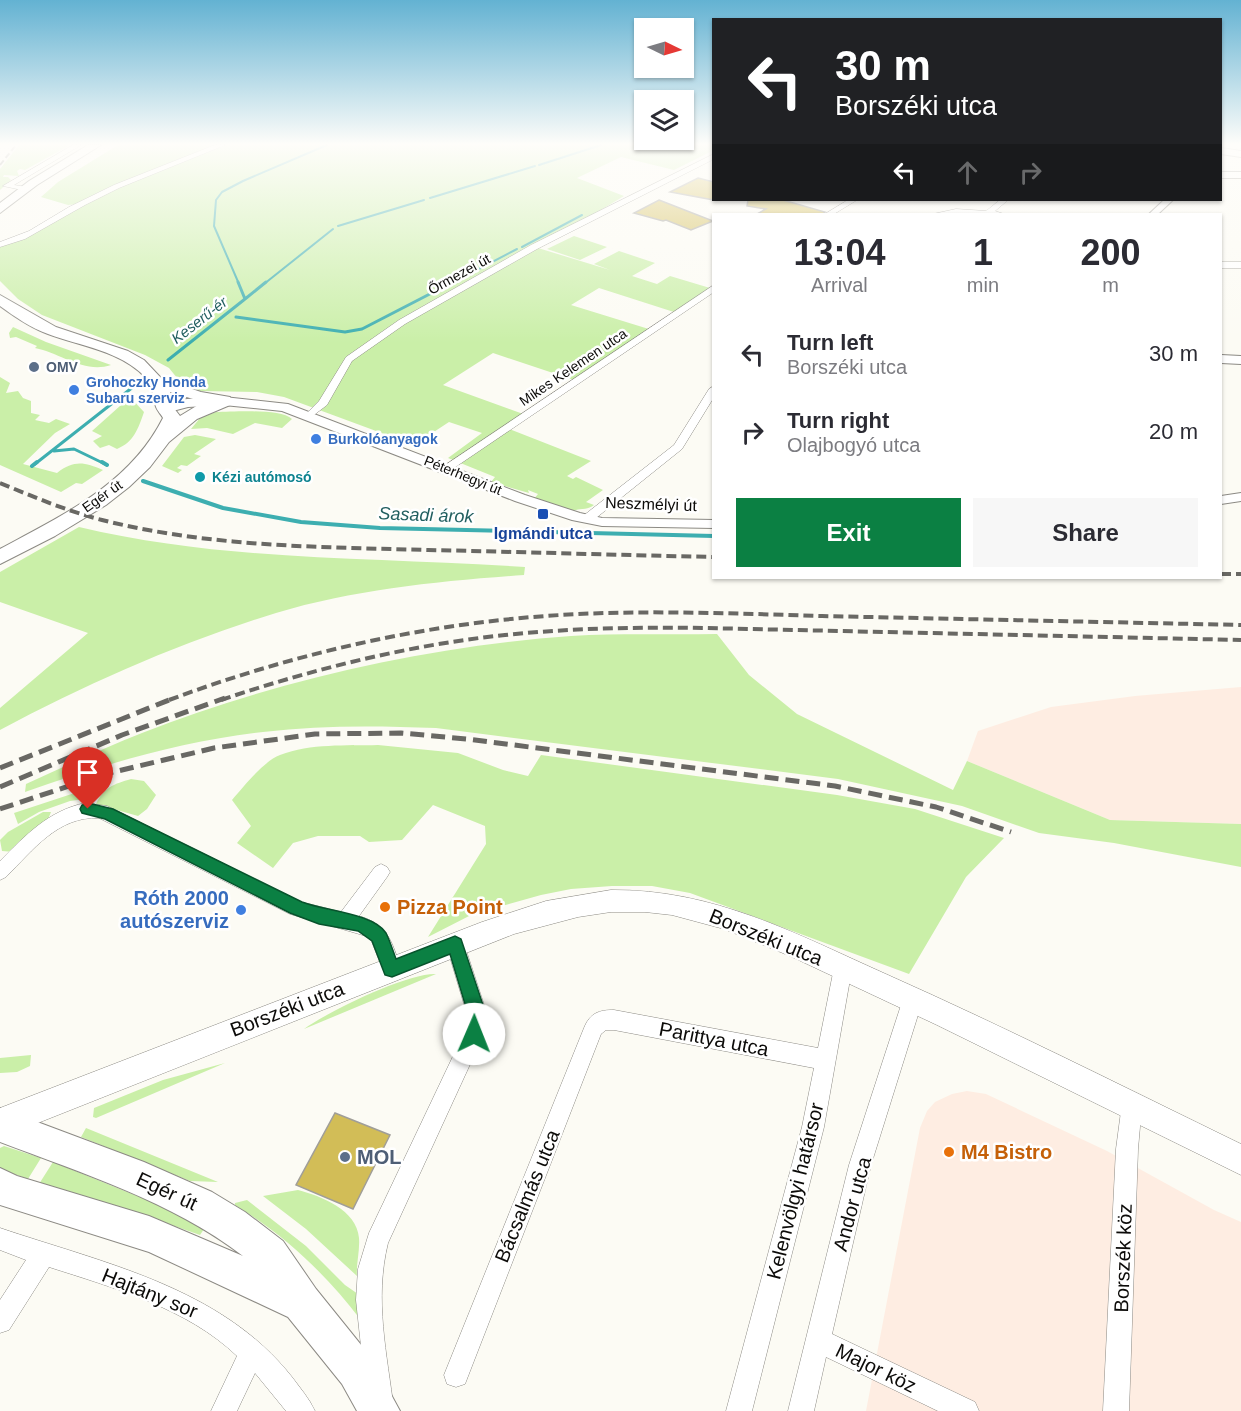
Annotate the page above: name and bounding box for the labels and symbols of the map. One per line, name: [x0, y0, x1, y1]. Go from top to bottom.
north arrow: [634, 18, 694, 78]
street label: Őrmezei út: [425, 250, 493, 298]
water label: Keserű-ér: [168, 292, 231, 347]
street label: Mikes Kelemen utca: [516, 325, 630, 409]
place label: OMV: [46, 359, 79, 375]
marker: OMV: [27, 360, 41, 374]
place label: Grohoczky Honda Subaru szerviz: [86, 374, 206, 406]
marker: Grohoczky Honda Subaru szerviz: [67, 383, 81, 397]
place label: Burkolóanyagok: [328, 431, 438, 447]
marker: Burkolóanyagok: [309, 432, 323, 446]
street label: Péterhegyi út: [422, 452, 504, 498]
place label: Kézi autómosó: [212, 469, 312, 485]
marker: Kézi autómosó: [193, 470, 207, 484]
street label: Egér út: [79, 476, 125, 515]
street label: Neszmélyi út: [605, 494, 698, 514]
water label: Sasadi árok: [378, 503, 475, 527]
marker: Igmándi utca: [536, 507, 550, 521]
place label: Igmándi utca: [494, 525, 592, 542]
pin: [62, 747, 113, 809]
place label: Róth 2000 autószerviz: [120, 887, 229, 932]
place label: Pizza Point: [397, 896, 503, 918]
marker: Pizza Point: [378, 900, 392, 914]
marker: Róth 2000 autószerviz: [234, 903, 248, 917]
street label: Borszéki utca: [706, 904, 827, 970]
street label: Borszéki utca: [227, 977, 348, 1041]
position arrow: [442, 1002, 506, 1066]
street label: Parittya utca: [657, 1018, 772, 1061]
street label: Kelenvölgyi határsor: [762, 1100, 828, 1282]
street label: Bácsalmás utca: [490, 1126, 564, 1266]
place label: M4 Bistro: [961, 1141, 1052, 1163]
marker: M4 Bistro: [942, 1145, 956, 1159]
place label: MOL: [357, 1146, 401, 1168]
marker: MOL: [338, 1150, 352, 1164]
street label: Andor utca: [829, 1154, 875, 1254]
street label: Egér út: [133, 1167, 201, 1215]
street label: Borszék köz: [1110, 1203, 1136, 1313]
street label: Hajtány sor: [99, 1264, 201, 1322]
street label: Major köz: [832, 1339, 920, 1397]

